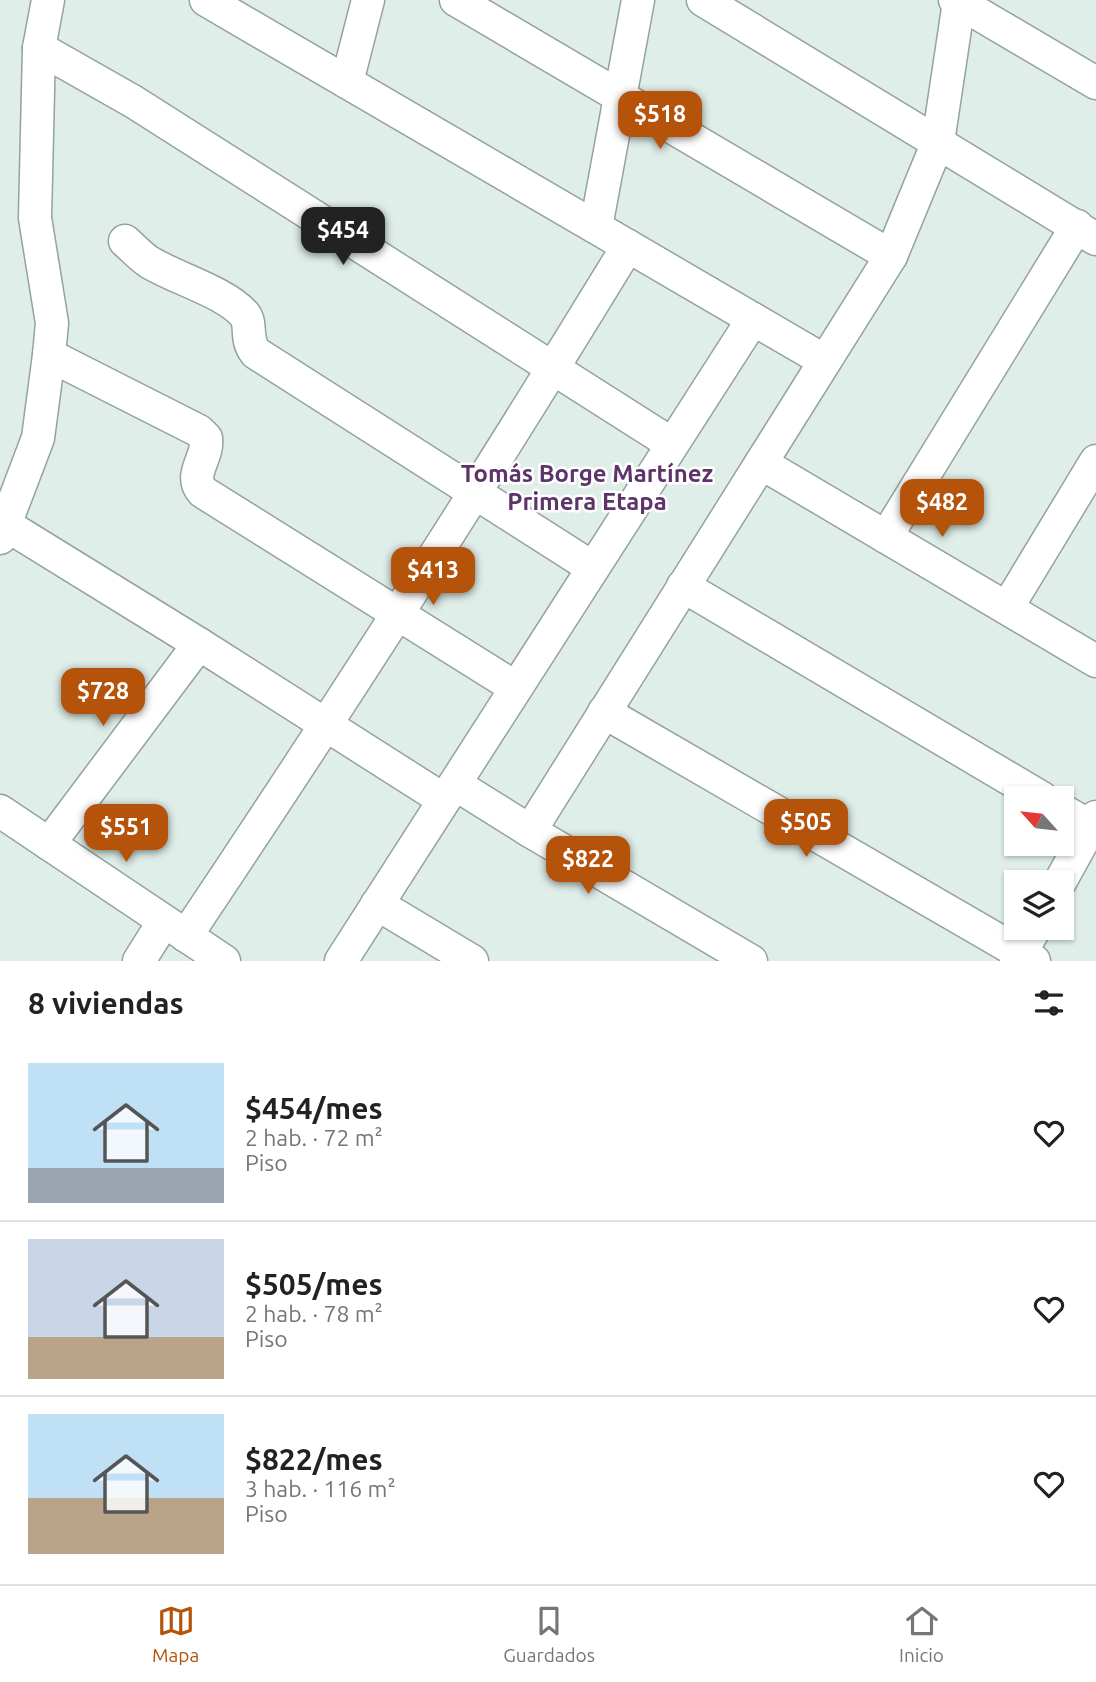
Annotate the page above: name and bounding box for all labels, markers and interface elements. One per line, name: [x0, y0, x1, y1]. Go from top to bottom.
pin: $518: [619, 92, 701, 151]
text: $518: [634, 101, 686, 126]
pin: $454: [302, 208, 384, 267]
text: $454: [317, 217, 369, 242]
district label: Tomás Borge Martínez Primera Etapa: [461, 460, 713, 515]
pin: $482: [901, 480, 983, 539]
text: $482: [916, 489, 968, 514]
pin: $413: [392, 548, 474, 607]
text: $413: [407, 557, 459, 582]
pin: $728: [62, 668, 144, 728]
text: $728: [77, 678, 129, 703]
north arrow: [1004, 786, 1074, 856]
map controls: [1004, 786, 1074, 940]
pin: $505: [765, 800, 847, 859]
pin: $551: [85, 804, 167, 864]
text: $505: [780, 809, 832, 834]
text: $551: [100, 814, 152, 839]
pin: $822: [547, 836, 629, 896]
text: $822: [562, 846, 614, 871]
button: layers: [1004, 870, 1074, 940]
icon: filters: [1030, 984, 1068, 1022]
text: 8 viviendas: [28, 986, 184, 1020]
icon: home: [84, 1091, 168, 1175]
text: $454/mes: [245, 1091, 383, 1125]
icon: heart: [1030, 1114, 1068, 1152]
text: 2 hab. · 72 m²: [245, 1125, 383, 1150]
text: Piso: [245, 1150, 288, 1175]
icon: home: [84, 1267, 168, 1351]
text: $505/mes: [245, 1267, 383, 1301]
icon: heart: [1030, 1290, 1068, 1328]
text: 2 hab. · 78 m²: [245, 1301, 383, 1326]
text: Piso: [245, 1326, 288, 1351]
icon: home: [84, 1442, 168, 1526]
text: $822/mes: [245, 1442, 383, 1476]
icon: heart: [1030, 1465, 1068, 1503]
text: 3 hab. · 116 m²: [245, 1476, 396, 1501]
text: Piso: [245, 1501, 288, 1526]
tab: Mapa: [152, 1602, 199, 1666]
tab: Guardados: [503, 1602, 595, 1666]
tab: Inicio: [899, 1602, 944, 1666]

